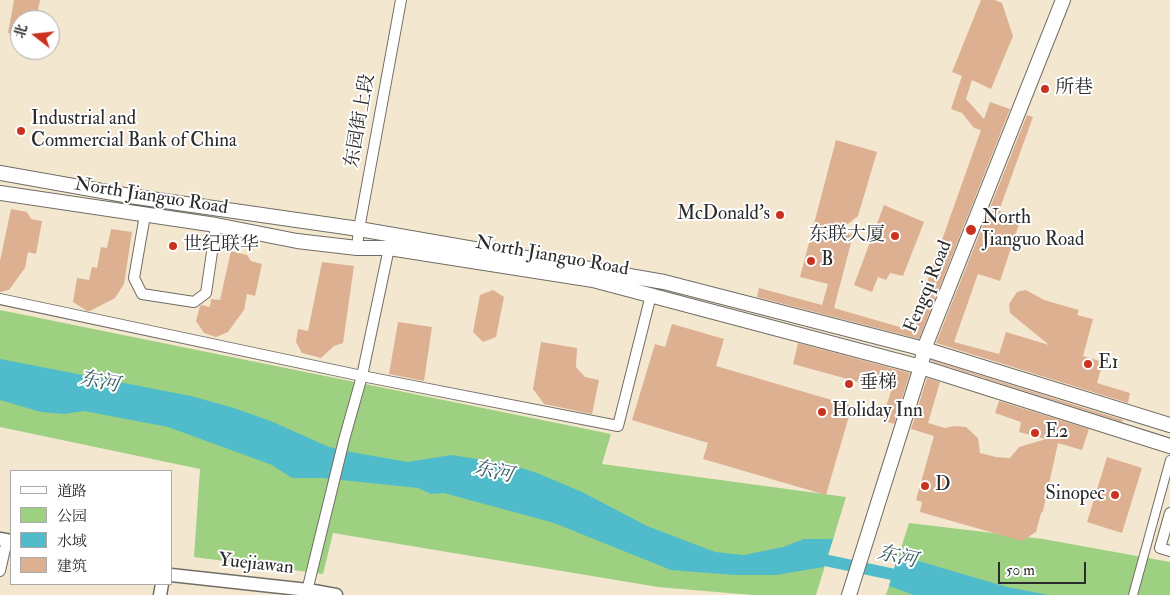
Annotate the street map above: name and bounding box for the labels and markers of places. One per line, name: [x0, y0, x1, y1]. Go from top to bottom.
place label: 所巷: [1055, 78, 1093, 100]
marker: 所巷: [1039, 83, 1051, 95]
place label: Industrial and Commercial Bank of China: [31, 109, 237, 153]
marker: Industrial and Commercial Bank of China: [15, 125, 27, 137]
place label: McDonald's: [677, 204, 770, 226]
place label: North Jianguo Road: [982, 208, 1084, 252]
marker: McDonald's: [774, 209, 786, 221]
marker: North Jianguo Road: [964, 223, 978, 237]
place label: 东联大厦: [809, 225, 885, 247]
marker: 东联大厦: [889, 230, 901, 242]
place label: 世纪联华: [183, 235, 259, 257]
marker: 世纪联华: [167, 240, 179, 252]
place label: B: [821, 250, 833, 272]
marker: B: [805, 255, 817, 267]
place label: E1: [1098, 353, 1118, 375]
marker: E1: [1082, 358, 1094, 370]
place label: 垂梯: [859, 373, 897, 395]
marker: 垂梯: [843, 378, 855, 390]
place label: Holiday Inn: [832, 401, 923, 423]
marker: Holiday Inn: [816, 406, 828, 418]
place label: E2: [1045, 422, 1068, 444]
marker: E2: [1029, 427, 1041, 439]
place label: D: [935, 475, 950, 497]
marker: D: [919, 480, 931, 492]
place label: Sinopec: [1045, 484, 1105, 506]
marker: Sinopec: [1109, 489, 1121, 501]

